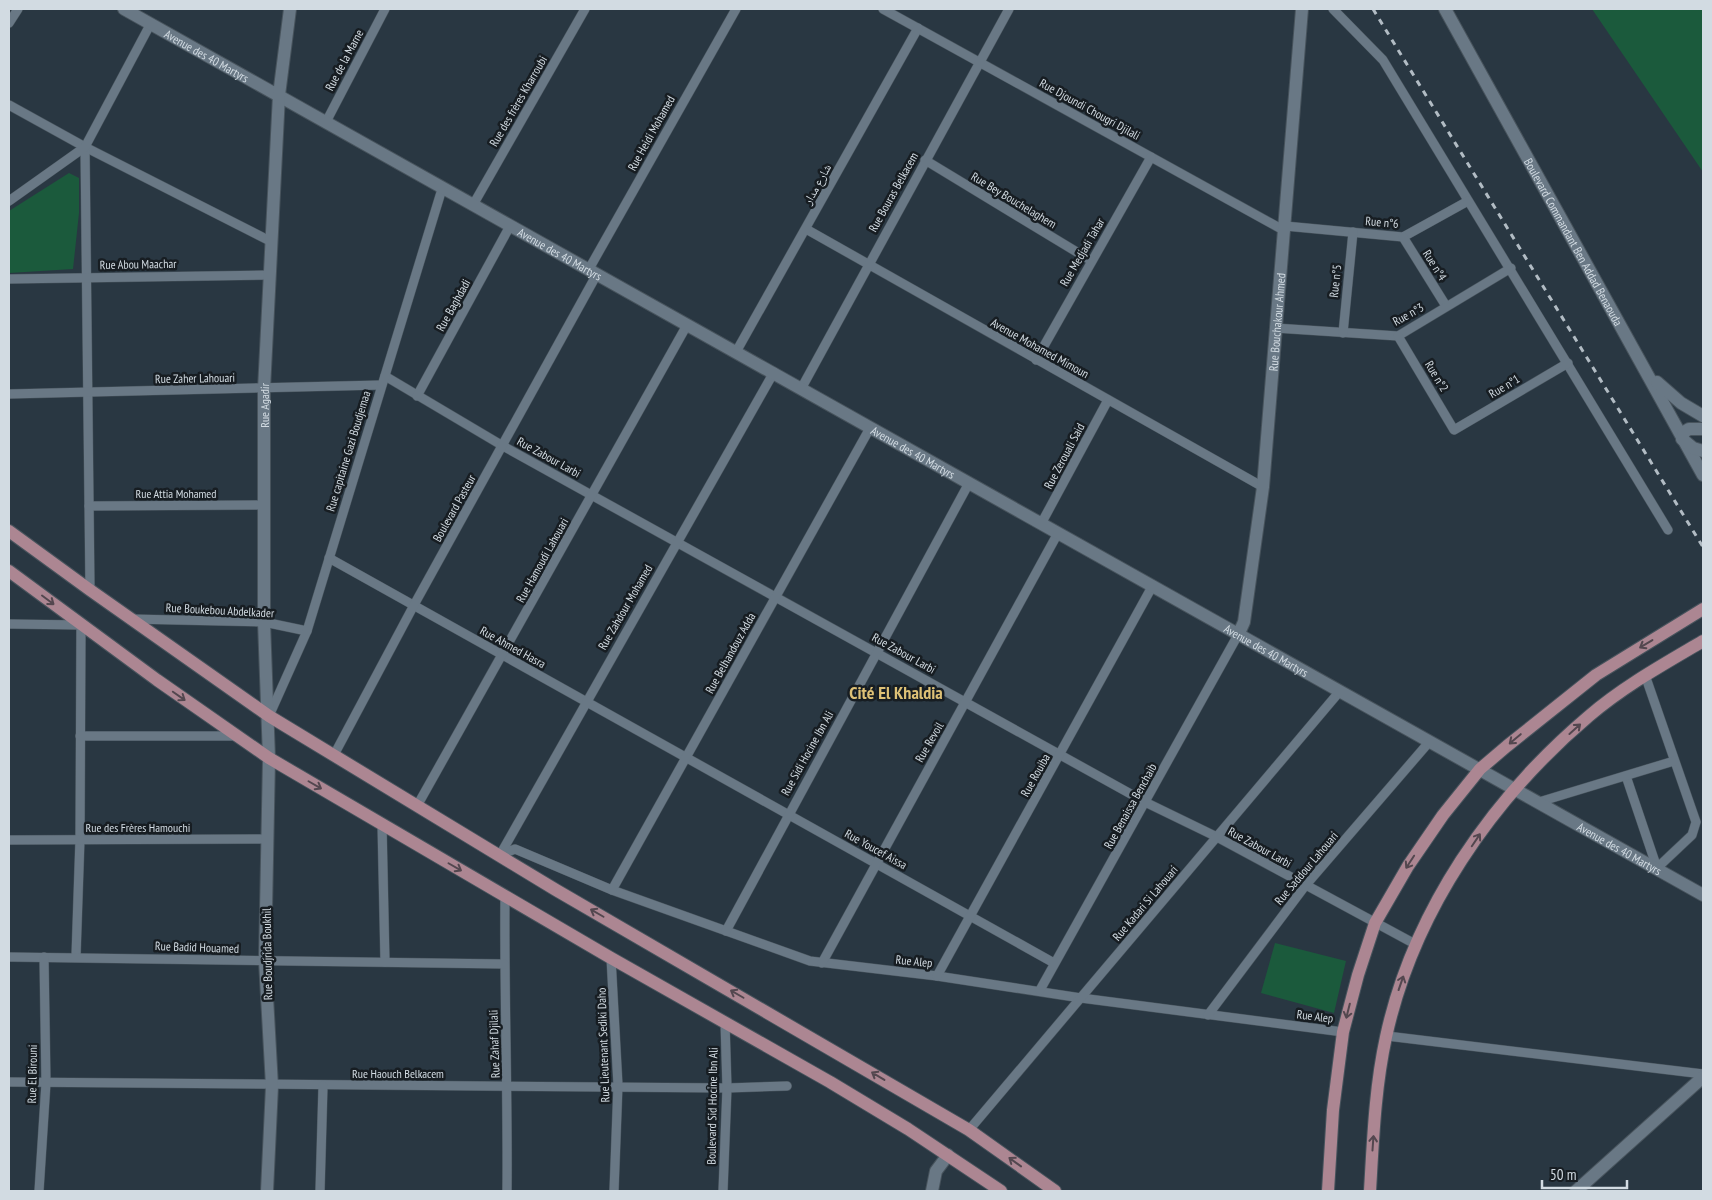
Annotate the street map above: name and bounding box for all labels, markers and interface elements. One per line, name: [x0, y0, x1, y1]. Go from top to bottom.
street label: Avenue des 40 Martyrs: [162, 26, 252, 85]
street label: Rue de la Marne: [322, 27, 366, 93]
street label: Rue des frères Kharroubi: [486, 53, 550, 149]
street label: Rue Djoundi Chougri Djilali: [1037, 75, 1143, 143]
street label: Rue Heidi Mohamed: [624, 93, 678, 173]
street label: Rue Bouras Belkacem: [865, 149, 921, 235]
street label: Boulevard Commandant Ben Addad Benaouda: [1521, 155, 1626, 328]
street label: شارع مدار: [799, 161, 835, 208]
street label: Rue Bey Bouchelaghem: [969, 169, 1060, 231]
street label: Rue n°6: [1365, 213, 1399, 231]
street label: Rue Medjadi Tahar: [1056, 215, 1108, 289]
street label: Avenue des 40 Martyrs: [515, 224, 605, 283]
street label: Rue n°4: [1420, 247, 1450, 284]
street label: Rue Abou Maachar: [99, 256, 177, 272]
street label: Rue n°5: [1326, 264, 1344, 298]
street label: Rue Bouchakour Ahmed: [1265, 272, 1288, 372]
street label: Rue Baghdadi: [433, 276, 473, 334]
street label: Rue n°3: [1390, 299, 1426, 329]
street label: Avenue Mohamed Mimoun: [988, 315, 1092, 381]
street label: Rue n°2: [1422, 358, 1452, 394]
street label: Rue Zaher Lahouari: [155, 370, 235, 386]
street label: Rue n°1: [1486, 371, 1522, 401]
street label: Rue Agadir: [257, 382, 272, 428]
street label: Rue capitaine Gazi Boudjemaa: [323, 389, 374, 513]
street label: Rue Zerouali Said: [1040, 421, 1088, 491]
street label: Avenue des 40 Martyrs: [868, 422, 958, 481]
street label: Rue Zabour Larbi: [515, 433, 583, 481]
street label: Boulevard Pasteur: [429, 471, 479, 544]
street label: Rue Attia Mohamed: [135, 486, 217, 501]
street label: Rue Hamoudi Lahouari: [513, 515, 571, 605]
street label: Rue Zahdour Mohamed: [595, 562, 655, 652]
one-way arrow: [41, 594, 54, 605]
street label: Rue Boukebou Abdelkader: [165, 600, 275, 620]
street label: Rue Belhandouz Adda: [702, 610, 758, 696]
street label: Avenue des 40 Martyrs: [1222, 620, 1311, 680]
street label: Rue Ahmed Hasra: [477, 623, 549, 671]
street label: Rue Zabour Larbi: [870, 629, 938, 677]
one-way arrow: [1640, 639, 1654, 649]
district label: Cité El Khaldia: [849, 681, 943, 704]
one-way arrow: [172, 691, 186, 701]
street label: Rue Sidi Hocine Ibn Ali: [778, 708, 836, 798]
street label: Rue Revoil: [912, 719, 947, 765]
one-way arrow: [1568, 723, 1581, 735]
one-way arrow: [1509, 733, 1522, 744]
street label: Rue Rouiba: [1017, 751, 1053, 799]
street label: Rue Benaissa Benchaib: [1100, 761, 1160, 851]
one-way arrow: [307, 780, 321, 790]
street label: Avenue des 40 Martyrs: [1575, 819, 1664, 878]
street label: Rue des Frères Hamouchi: [86, 820, 190, 835]
street label: Rue Zabour Larbi: [1226, 823, 1294, 871]
street label: Rue Youcef Aissa: [842, 826, 910, 872]
street label: Rue Saddour Lahouari: [1271, 828, 1341, 908]
one-way arrow: [1471, 833, 1481, 847]
one-way arrow: [1405, 855, 1415, 869]
one-way arrow: [448, 862, 462, 872]
street label: Rue Kadari Si Lahouari: [1109, 862, 1181, 944]
street label: Rue Boudjrida Boukhil: [259, 908, 275, 1000]
one-way arrow: [589, 908, 604, 918]
street label: Rue Badid Houamed: [155, 938, 239, 956]
street label: Rue Alep: [895, 952, 933, 970]
one-way arrow: [1397, 975, 1407, 991]
street label: Rue Lieutenant Sediki Daho: [594, 987, 612, 1103]
one-way arrow: [731, 989, 745, 999]
one-way arrow: [1343, 1003, 1353, 1019]
street label: Rue Alep: [1296, 1006, 1334, 1026]
street label: Rue Zahaf Djilali: [485, 1010, 503, 1078]
street label: Rue El Birouni: [24, 1044, 40, 1104]
street label: Boulevard Sid Hocine Ibn Ali: [703, 1047, 721, 1165]
street label: Rue Haouch Belkacem: [352, 1066, 444, 1081]
one-way arrow: [871, 1071, 885, 1081]
one-way arrow: [1369, 1135, 1378, 1151]
one-way arrow: [1009, 1157, 1022, 1168]
scale bar: [1542, 1158, 1627, 1190]
text: 50 m: [1550, 1165, 1576, 1184]

